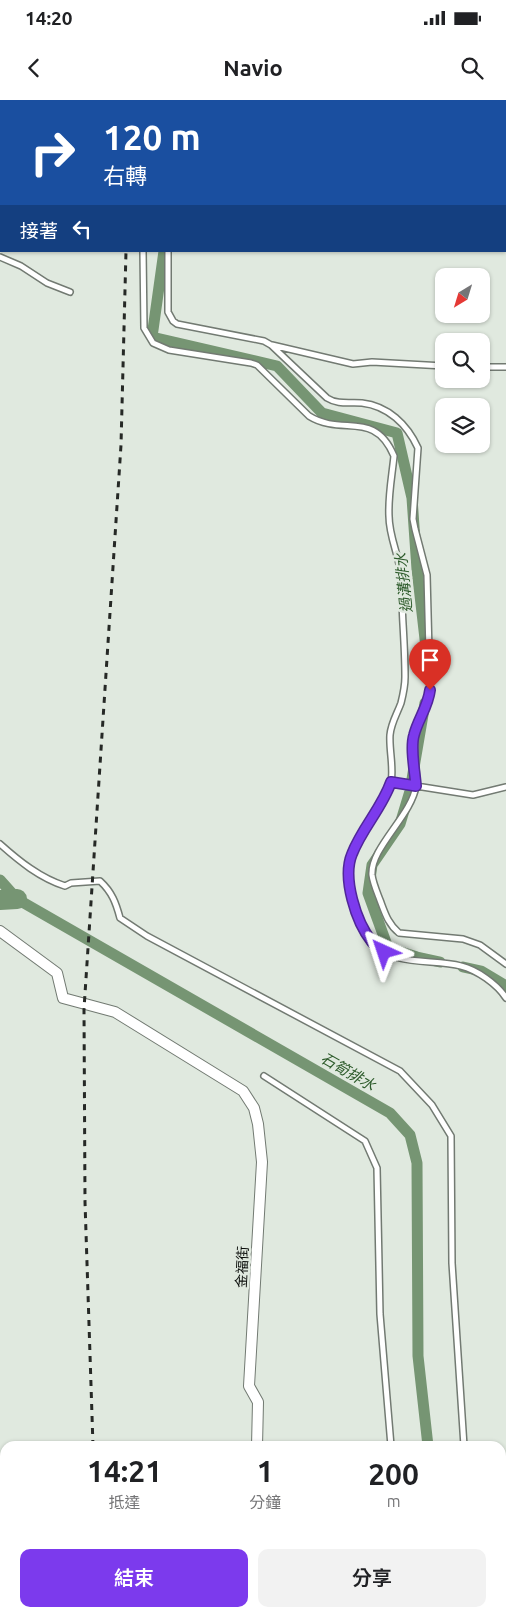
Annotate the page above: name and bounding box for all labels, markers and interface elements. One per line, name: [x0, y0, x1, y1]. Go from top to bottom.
text: 14:20: [25, 7, 73, 29]
icon: back: [20, 54, 48, 82]
icon: search: [458, 54, 486, 82]
text: Navio: [223, 55, 283, 80]
text: 120 m: [103, 117, 201, 157]
icon: right: [20, 120, 85, 185]
text: 右轉: [103, 163, 147, 188]
icon: left: [68, 215, 96, 243]
text: 接著: [20, 220, 58, 242]
north arrow: [435, 268, 490, 322]
map controls: [435, 268, 490, 453]
button: search: [435, 333, 490, 388]
button: layers: [435, 398, 490, 453]
water label: 過溝排水: [392, 551, 415, 614]
pin: [409, 639, 451, 690]
icon: arrive: [416, 646, 444, 674]
position arrow: [357, 925, 409, 977]
water label: 石筍排水: [318, 1049, 379, 1094]
street label: 金福街: [233, 1246, 251, 1288]
text: 14:21: [87, 1454, 162, 1488]
text: 1: [257, 1454, 274, 1488]
text: 200: [368, 1457, 419, 1491]
text: m: [387, 1492, 400, 1510]
text: 抵達: [109, 1493, 141, 1511]
text: 分鐘: [249, 1493, 281, 1511]
button: 結束: [20, 1549, 248, 1607]
button: 分享: [258, 1549, 486, 1607]

